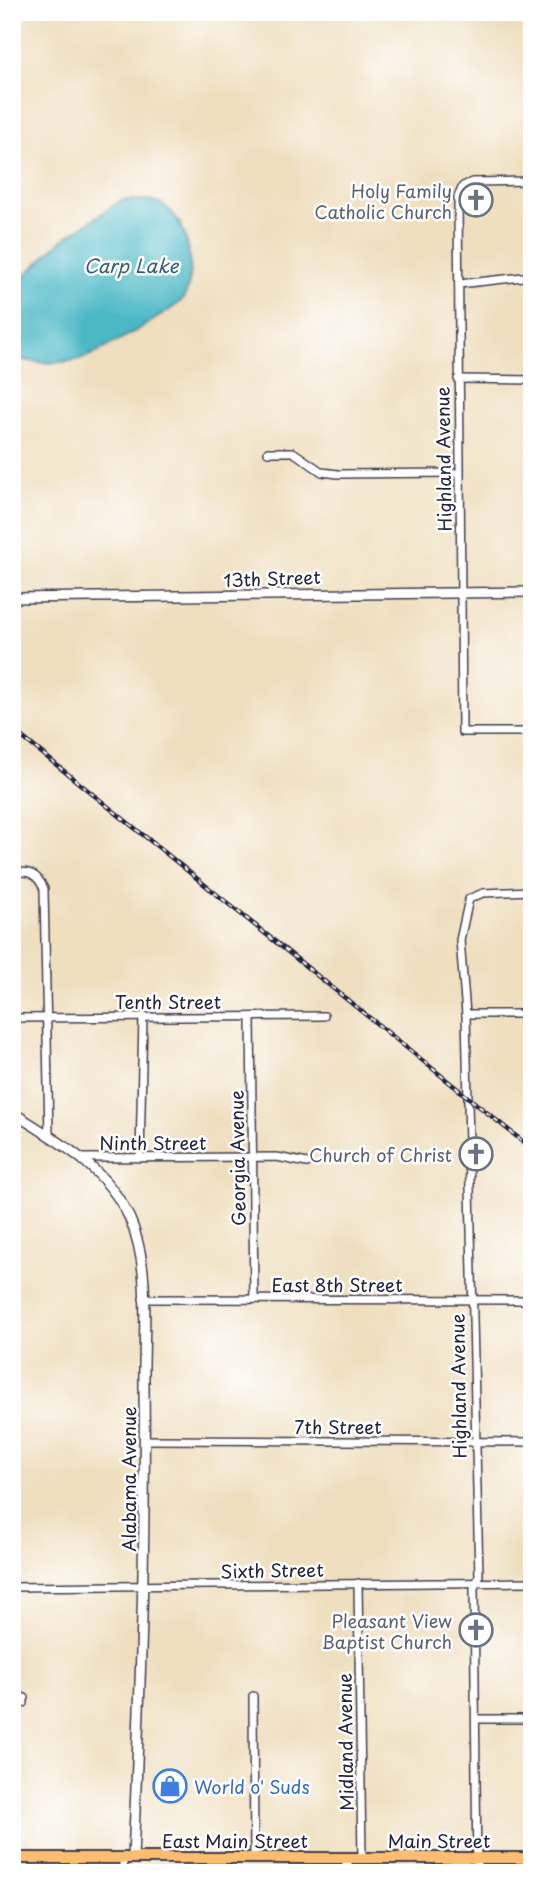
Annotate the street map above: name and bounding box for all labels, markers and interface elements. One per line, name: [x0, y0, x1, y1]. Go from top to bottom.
place label: Holy Family Catholic Church: [314, 177, 452, 225]
church icon: Holy Family Catholic Church: [457, 181, 495, 219]
water label: Carp Lake: [84, 251, 180, 279]
street label: Highland Avenue: [428, 386, 458, 532]
street label: 13th Street: [223, 563, 321, 593]
street label: Tenth Street: [115, 988, 221, 1015]
street label: Georgia Avenue: [222, 1090, 252, 1226]
street label: Ninth Street: [100, 1129, 206, 1156]
church icon: Church of Christ: [457, 1135, 495, 1173]
place label: Church of Christ: [309, 1141, 452, 1168]
street label: East 8th Street: [271, 1271, 403, 1298]
street label: Highland Avenue: [443, 1313, 473, 1459]
street label: Alabama Avenue: [115, 1406, 142, 1552]
street label: 7th Street: [294, 1413, 382, 1440]
street label: Sixth Street: [220, 1556, 324, 1584]
place label: Pleasant View Baptist Church: [322, 1607, 452, 1655]
church icon: Pleasant View Baptist Church: [457, 1611, 495, 1649]
street label: Midland Avenue: [330, 1673, 360, 1811]
shop icon: World o' Suds: [151, 1767, 189, 1805]
place label: World o' Suds: [194, 1773, 310, 1800]
street label: East Main Street: [162, 1827, 308, 1854]
street label: Main Street: [388, 1827, 490, 1854]

